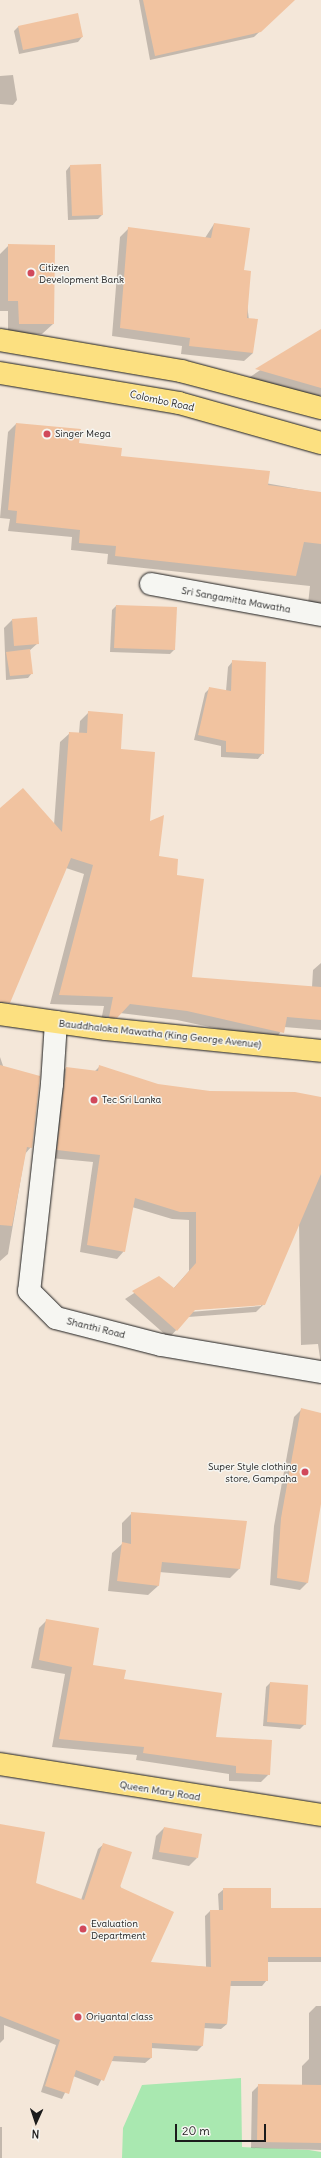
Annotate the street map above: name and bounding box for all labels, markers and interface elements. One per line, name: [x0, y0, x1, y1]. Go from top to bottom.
place label: Citizen Development Bank: [39, 261, 124, 284]
marker: Citizen Development Bank: [26, 268, 36, 278]
street label: Colombo Road: [129, 388, 195, 414]
place label: Singer Mega: [55, 428, 111, 440]
marker: Singer Mega: [42, 429, 52, 439]
street label: Sri Sangamitta Mawatha: [180, 584, 292, 616]
street label: Bauddhaloka Mawatha (King George Avenue): [58, 1017, 262, 1051]
place label: Tec Sri Lanka: [102, 1094, 161, 1106]
marker: Tec Sri Lanka: [89, 1095, 99, 1105]
street label: Shanthi Road: [65, 1315, 127, 1341]
place label: Super Style clothing store, Gampaha: [208, 1460, 297, 1484]
marker: Super Style clothing store, Gampaha: [300, 1467, 310, 1477]
street label: Queen Mary Road: [119, 1779, 201, 1803]
place label: Evaluation Department: [91, 1917, 146, 1940]
marker: Evaluation Department: [78, 1924, 88, 1934]
place label: Oriyantal class: [86, 2011, 153, 2023]
marker: Oriyantal class: [73, 2012, 83, 2022]
north arrow: [16, 2102, 56, 2142]
scale bar: [177, 2116, 268, 2142]
text: 20 m: [182, 2123, 210, 2138]
text: N: [31, 2127, 40, 2141]

